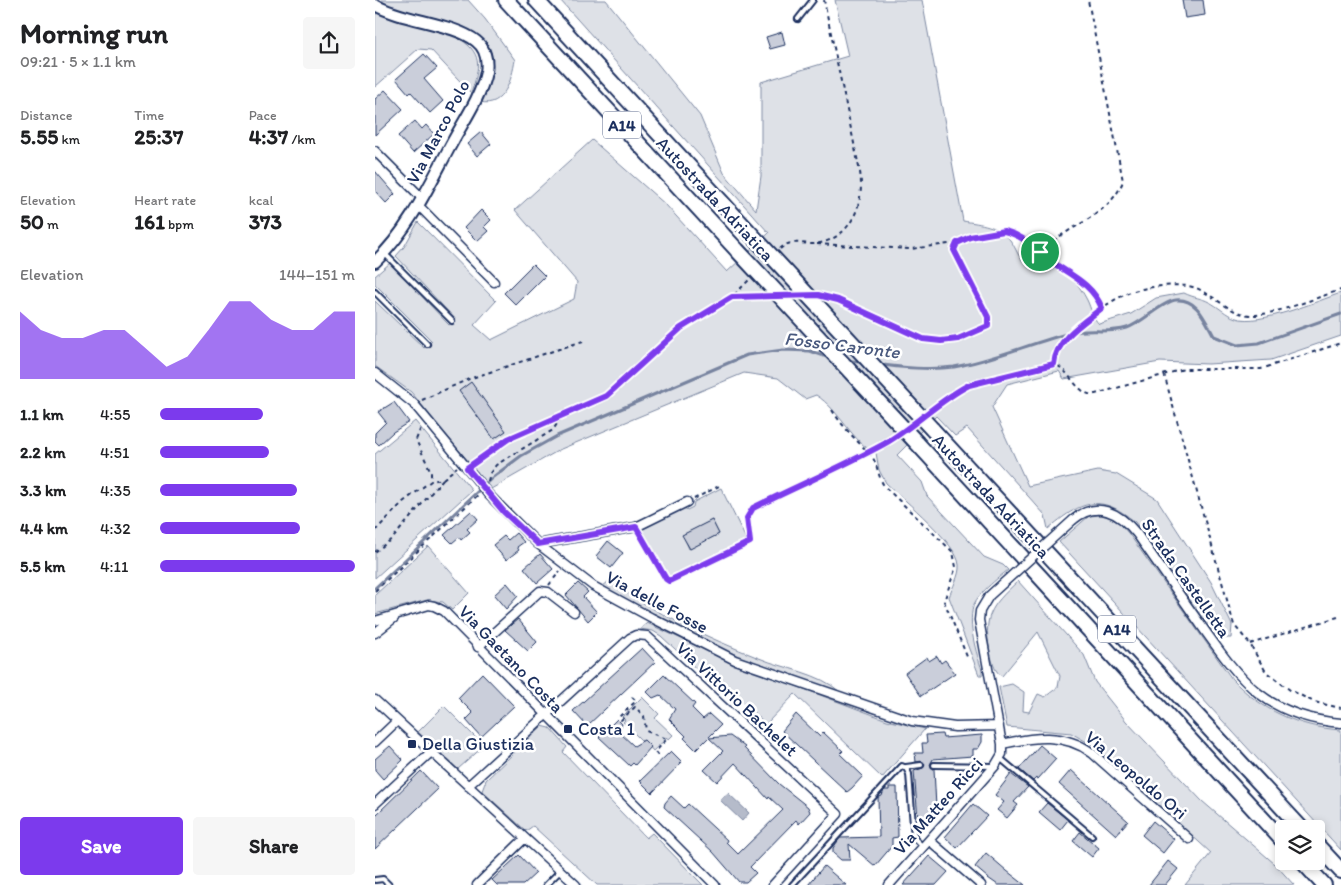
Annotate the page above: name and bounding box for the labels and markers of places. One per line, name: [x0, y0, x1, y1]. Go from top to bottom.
pin: [1019, 231, 1061, 273]
place label: Costa 1: [578, 718, 635, 740]
marker: Costa 1: [562, 723, 574, 735]
place label: Della Giustizia: [422, 733, 535, 755]
marker: Della Giustizia: [406, 738, 418, 750]

